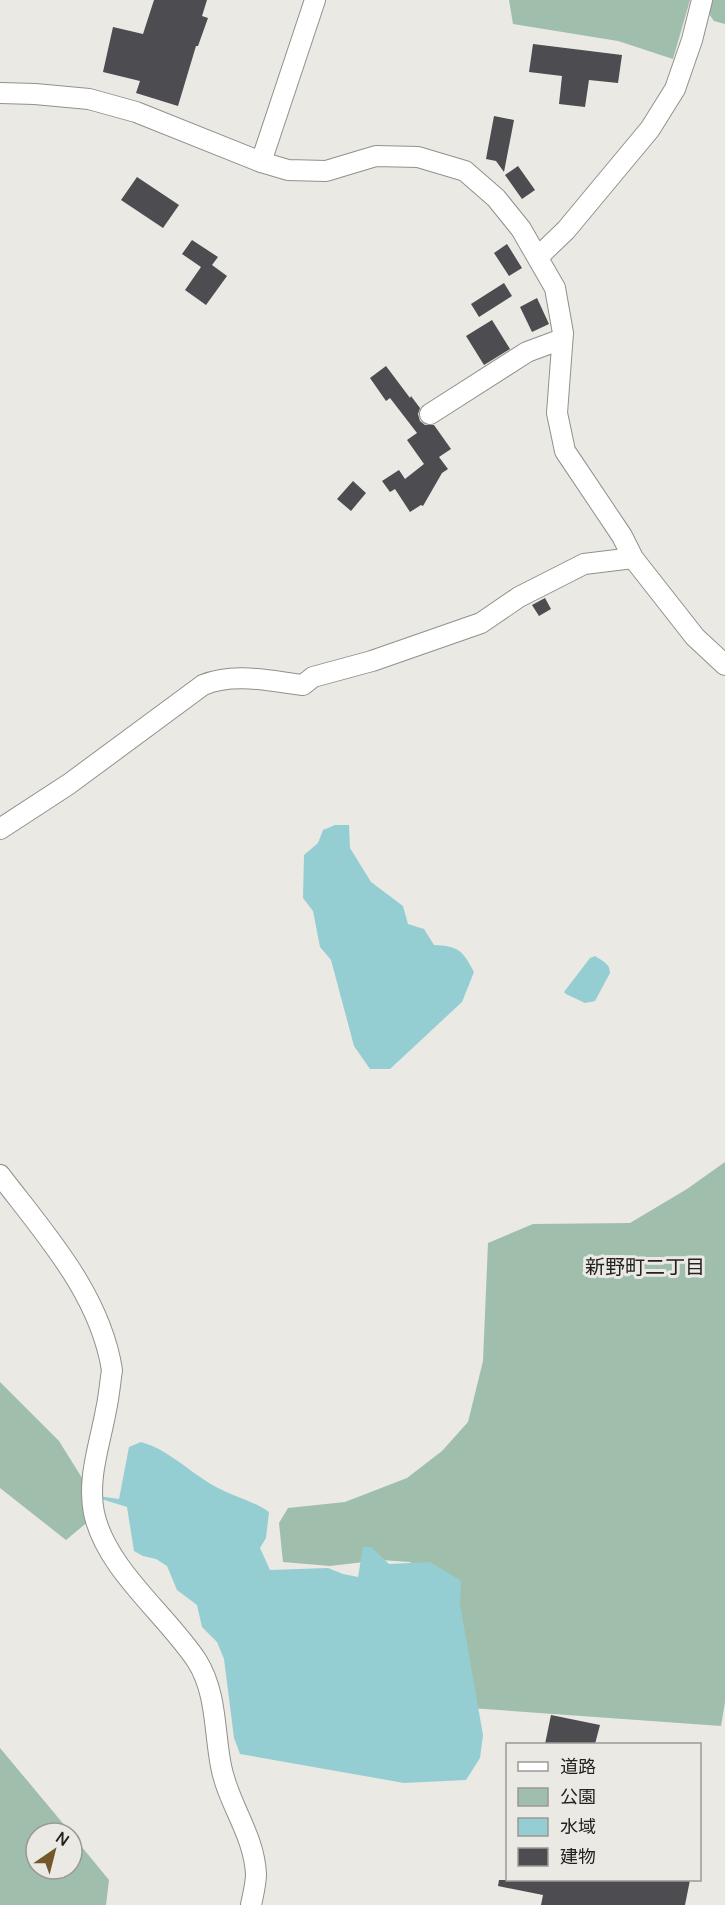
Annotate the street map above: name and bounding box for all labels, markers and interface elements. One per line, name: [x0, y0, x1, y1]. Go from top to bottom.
district label: 新野町二丁目: [585, 1253, 705, 1280]
legend: [506, 1743, 701, 1881]
text: 道路: [560, 1754, 596, 1778]
text: 公園: [560, 1784, 596, 1808]
text: 水域: [560, 1814, 596, 1838]
north arrow: [24, 1821, 84, 1881]
text: N: [52, 1826, 74, 1851]
text: 建物: [560, 1844, 596, 1868]

